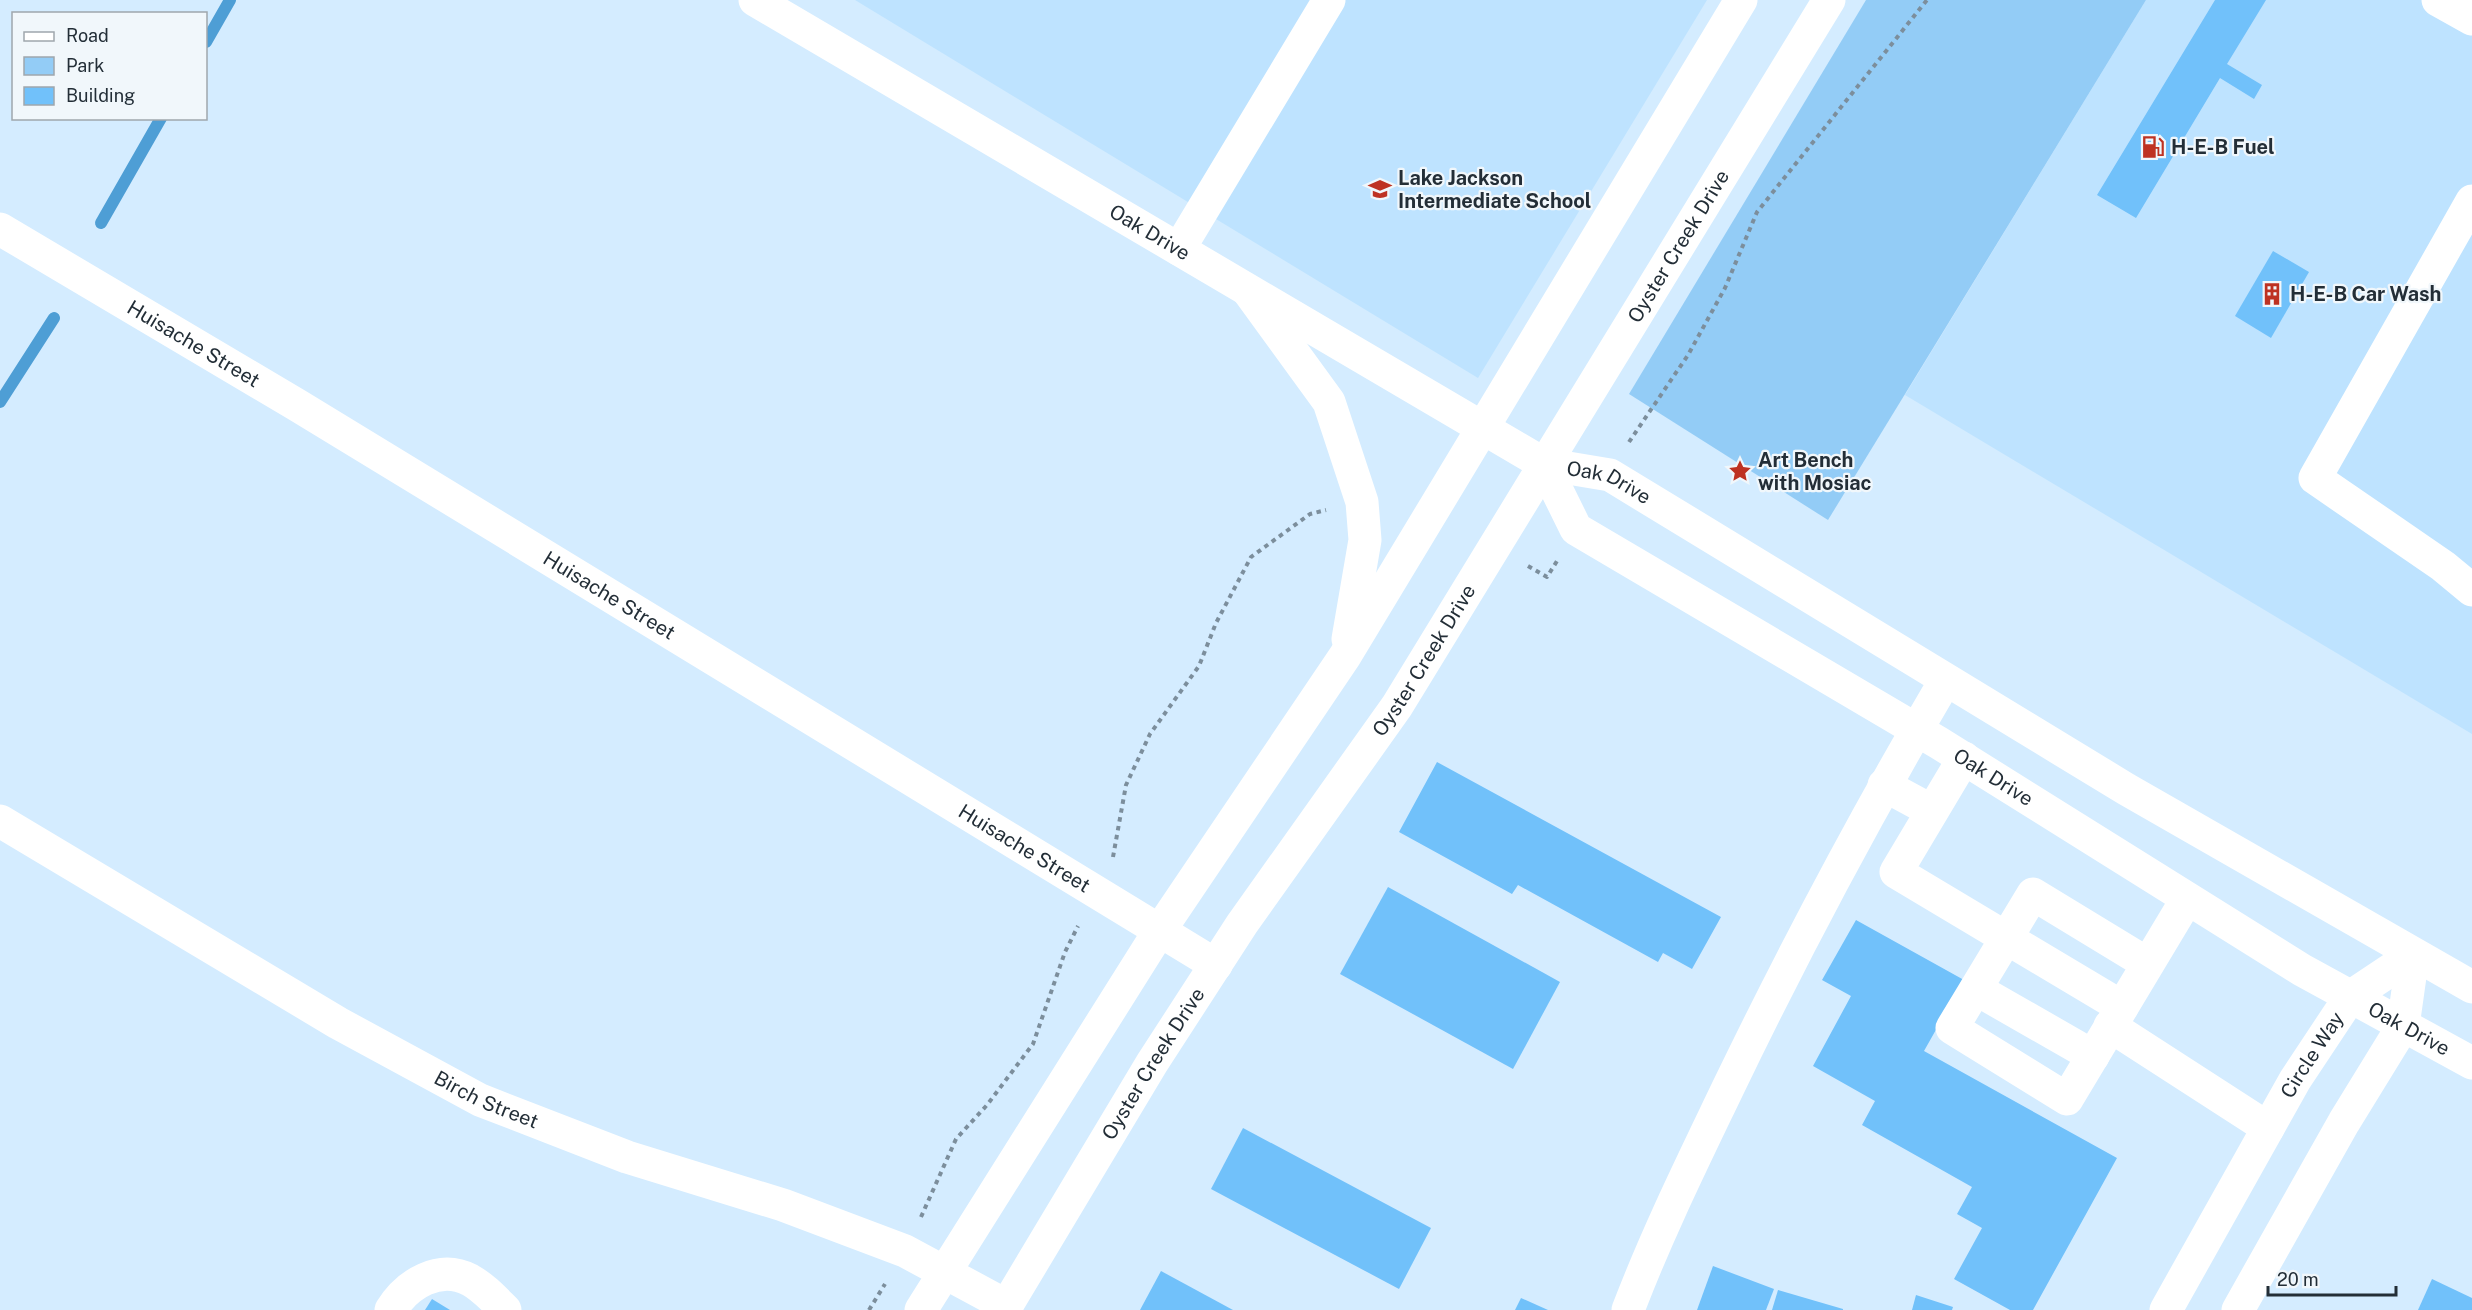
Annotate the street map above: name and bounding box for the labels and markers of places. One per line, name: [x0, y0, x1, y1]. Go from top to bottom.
fuel station icon: H-E-B Fuel: [2140, 134, 2166, 160]
place label: H-E-B Fuel: [2171, 135, 2275, 159]
place label: Lake Jackson Intermediate School: [1398, 166, 1591, 213]
school or university icon: Lake Jackson Intermediate School: [1367, 176, 1393, 202]
building icon: H-E-B Car Wash: [2259, 281, 2285, 307]
place label: H-E-B Car Wash: [2290, 282, 2441, 306]
place label: Art Bench with Mosiac: [1758, 448, 1872, 495]
place icon: Art Bench with Mosiac: [1727, 458, 1753, 484]

